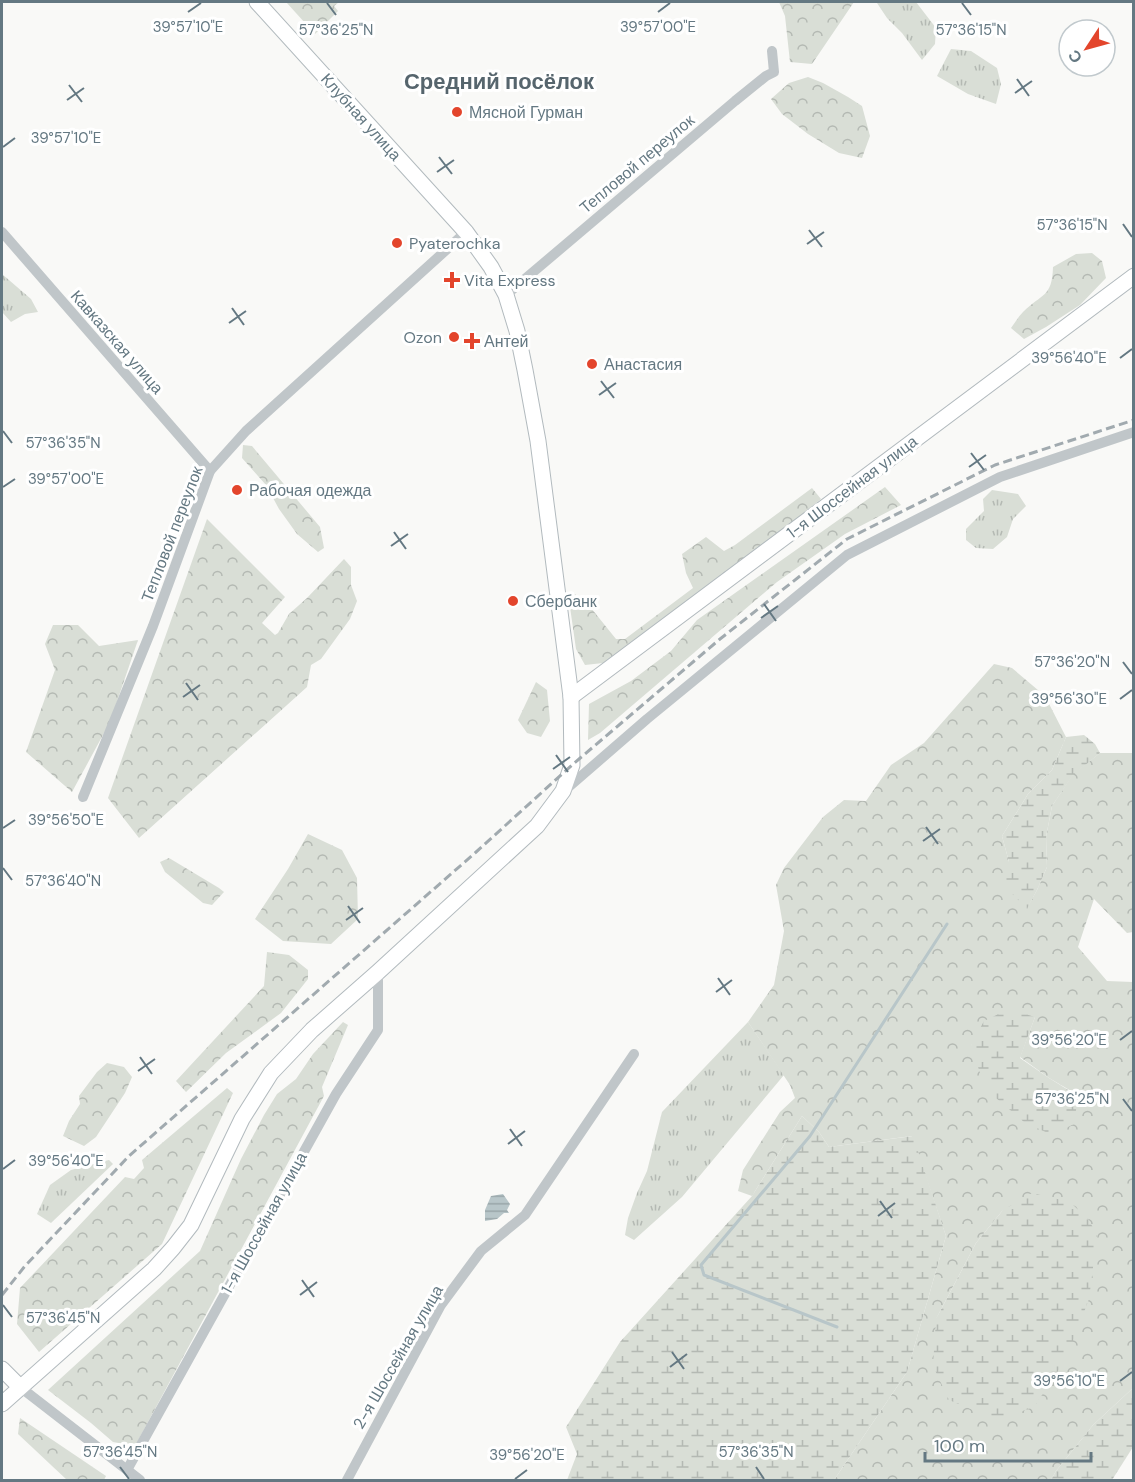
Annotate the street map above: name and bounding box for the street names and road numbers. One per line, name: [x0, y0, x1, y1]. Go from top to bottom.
street label: Клубная улица: [316, 69, 406, 165]
street label: Тепловой переулок: [575, 109, 699, 218]
street label: Кавказская улица: [66, 286, 168, 398]
street label: 1-я Шоссейная улица: [782, 431, 922, 543]
street label: Тепловой переулок: [136, 462, 208, 605]
street label: 1-я Шоссейная улица: [216, 1148, 312, 1297]
street label: 2-я Шоссейная улица: [348, 1281, 448, 1433]

